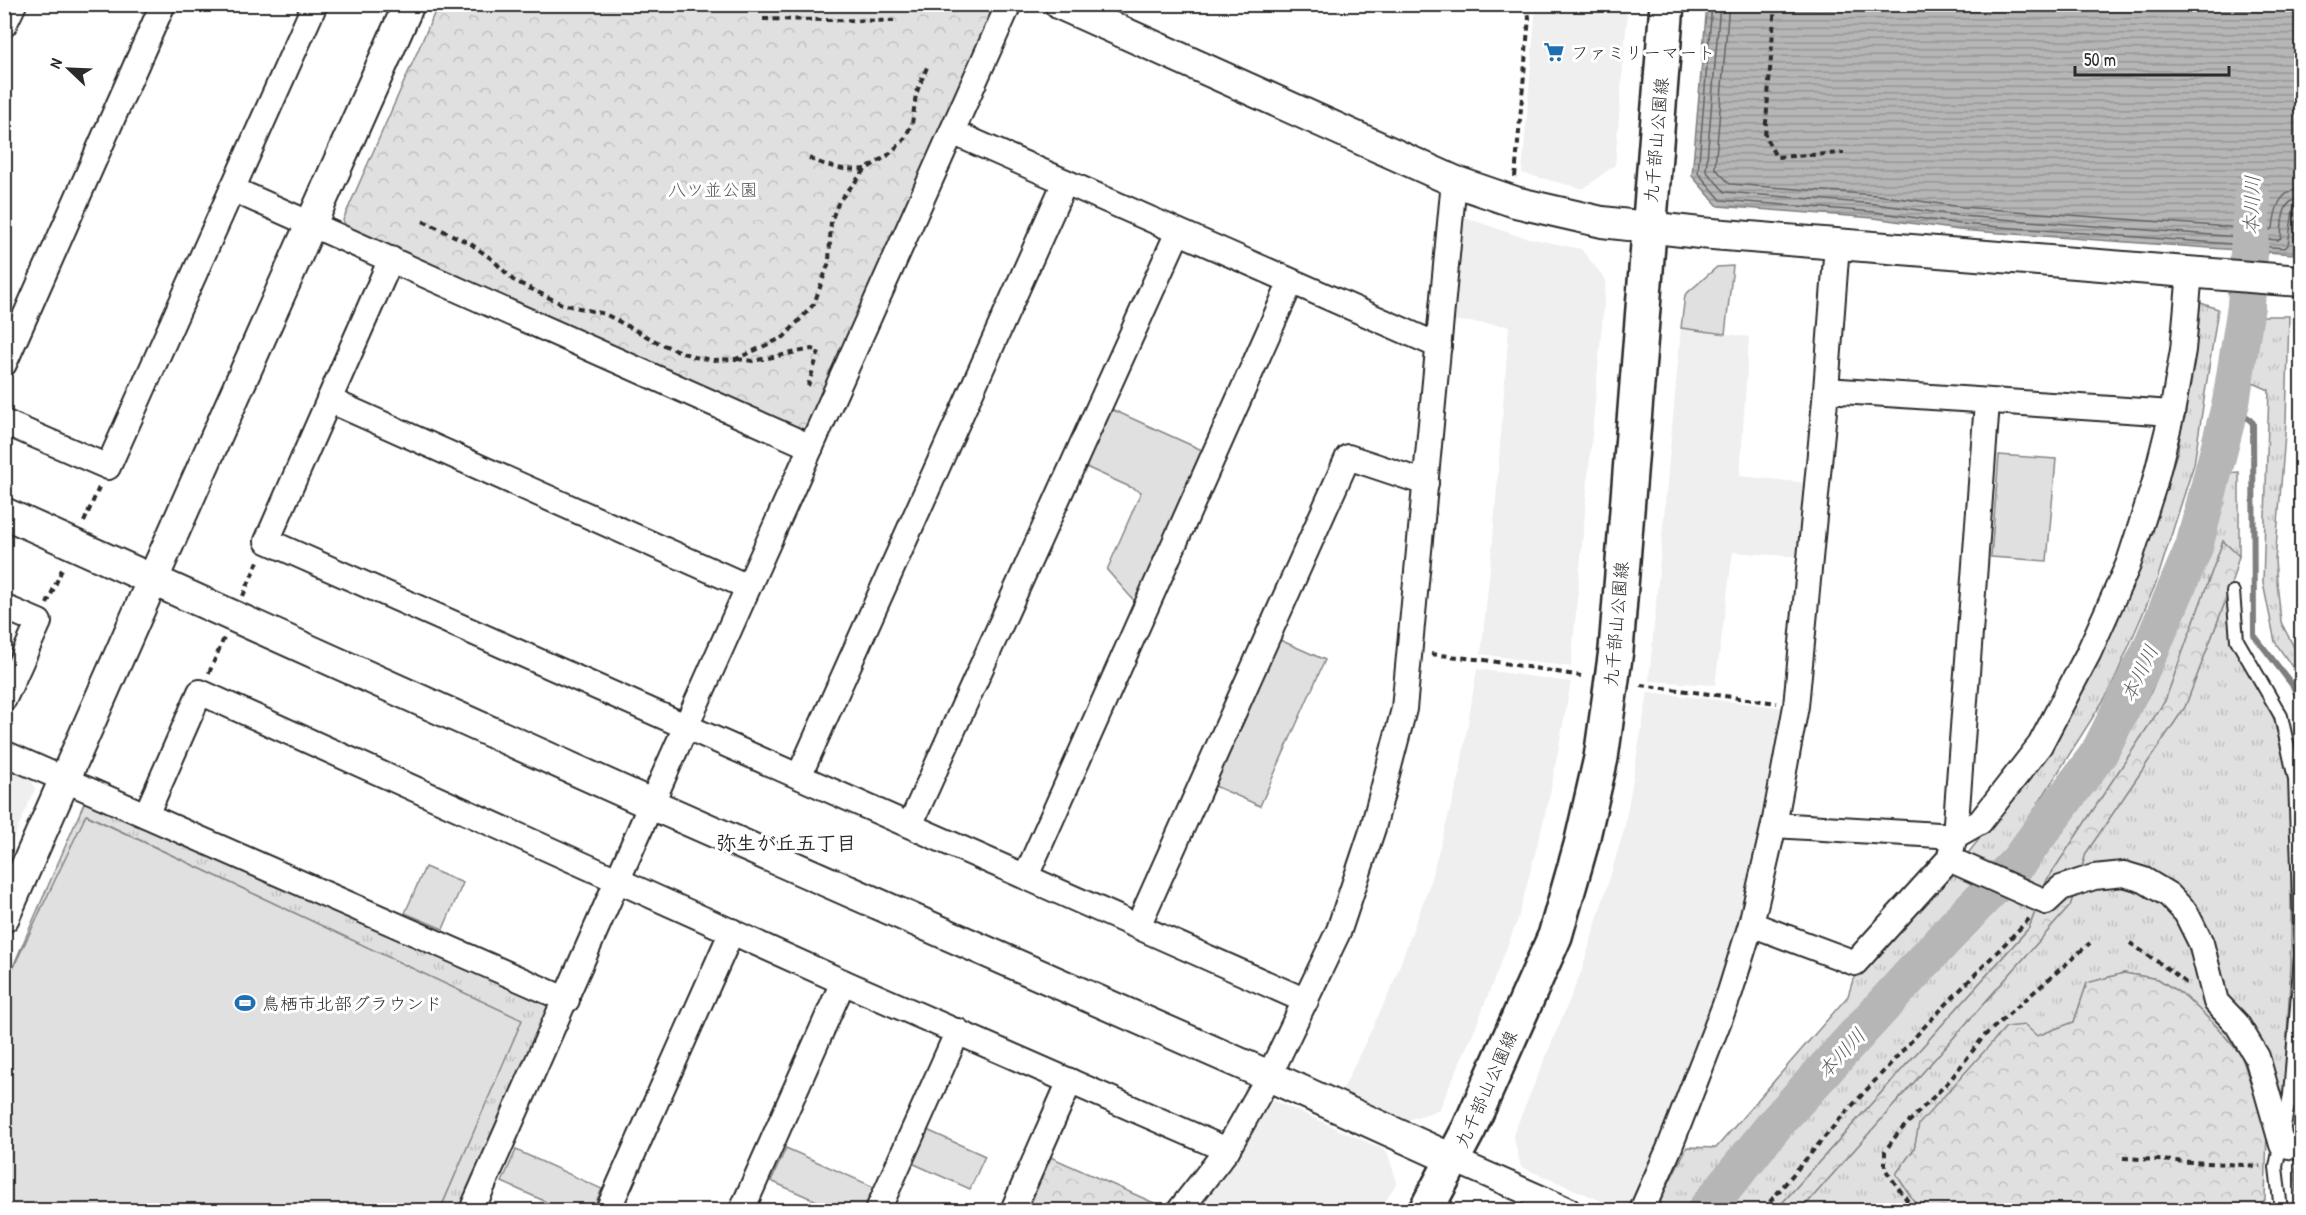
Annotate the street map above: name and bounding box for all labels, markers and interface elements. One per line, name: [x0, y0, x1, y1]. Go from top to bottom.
north arrow: [39, 39, 99, 99]
scale bar: [2075, 39, 2230, 77]
supermarket icon: ファミリーマート: [1542, 40, 1566, 64]
place label: ファミリーマート: [1571, 40, 1715, 65]
text: 50 m: [2084, 47, 2116, 72]
text: N: [43, 54, 67, 71]
street label: 九千部山公園線: [1638, 76, 1674, 204]
water label: 本川川: [2236, 175, 2266, 235]
park label: 八ツ並公園: [668, 177, 758, 202]
street label: 九千部山公園線: [1598, 560, 1634, 688]
water label: 本川川: [2114, 640, 2164, 706]
district label: 弥生が丘五丁目: [716, 829, 856, 856]
sports icon: 鳥栖市北部グラウンド: [233, 991, 257, 1015]
place label: 鳥栖市北部グラウンド: [262, 991, 442, 1016]
water label: 本川川: [1811, 1022, 1871, 1084]
street label: 九千部山公園線: [1449, 1026, 1523, 1152]

